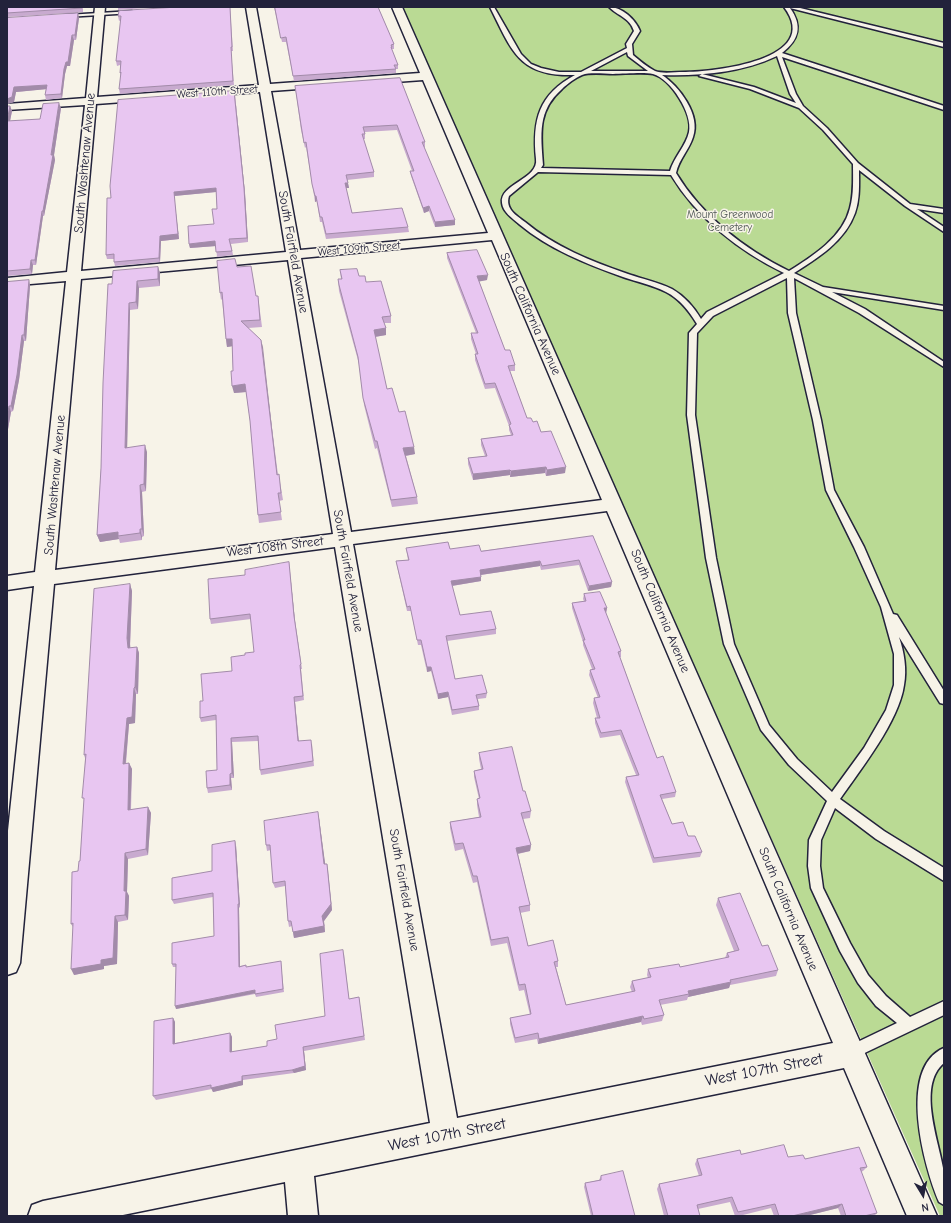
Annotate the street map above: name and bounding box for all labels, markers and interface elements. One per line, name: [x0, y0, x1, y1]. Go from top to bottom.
street label: West 110th Street: [176, 83, 258, 101]
street label: South Washtenaw Avenue: [71, 92, 99, 234]
street label: South Fairfield Avenue: [275, 190, 311, 314]
park label: Mount Greenwood Cemetery: [687, 208, 773, 234]
street label: West 109th Street: [317, 239, 401, 259]
street label: South California Avenue: [496, 250, 564, 378]
street label: South Washtenaw Avenue: [41, 414, 69, 556]
street label: South Fairfield Avenue: [330, 509, 366, 633]
street label: West 108th Street: [226, 533, 324, 561]
street label: South California Avenue: [627, 547, 693, 675]
street label: South Fairfield Avenue: [386, 828, 422, 952]
street label: South California Avenue: [755, 845, 821, 973]
street label: West 107th Street: [703, 1049, 825, 1091]
street label: West 107th Street: [386, 1114, 508, 1156]
north arrow: [903, 1175, 943, 1215]
text: N: [921, 1200, 930, 1214]

